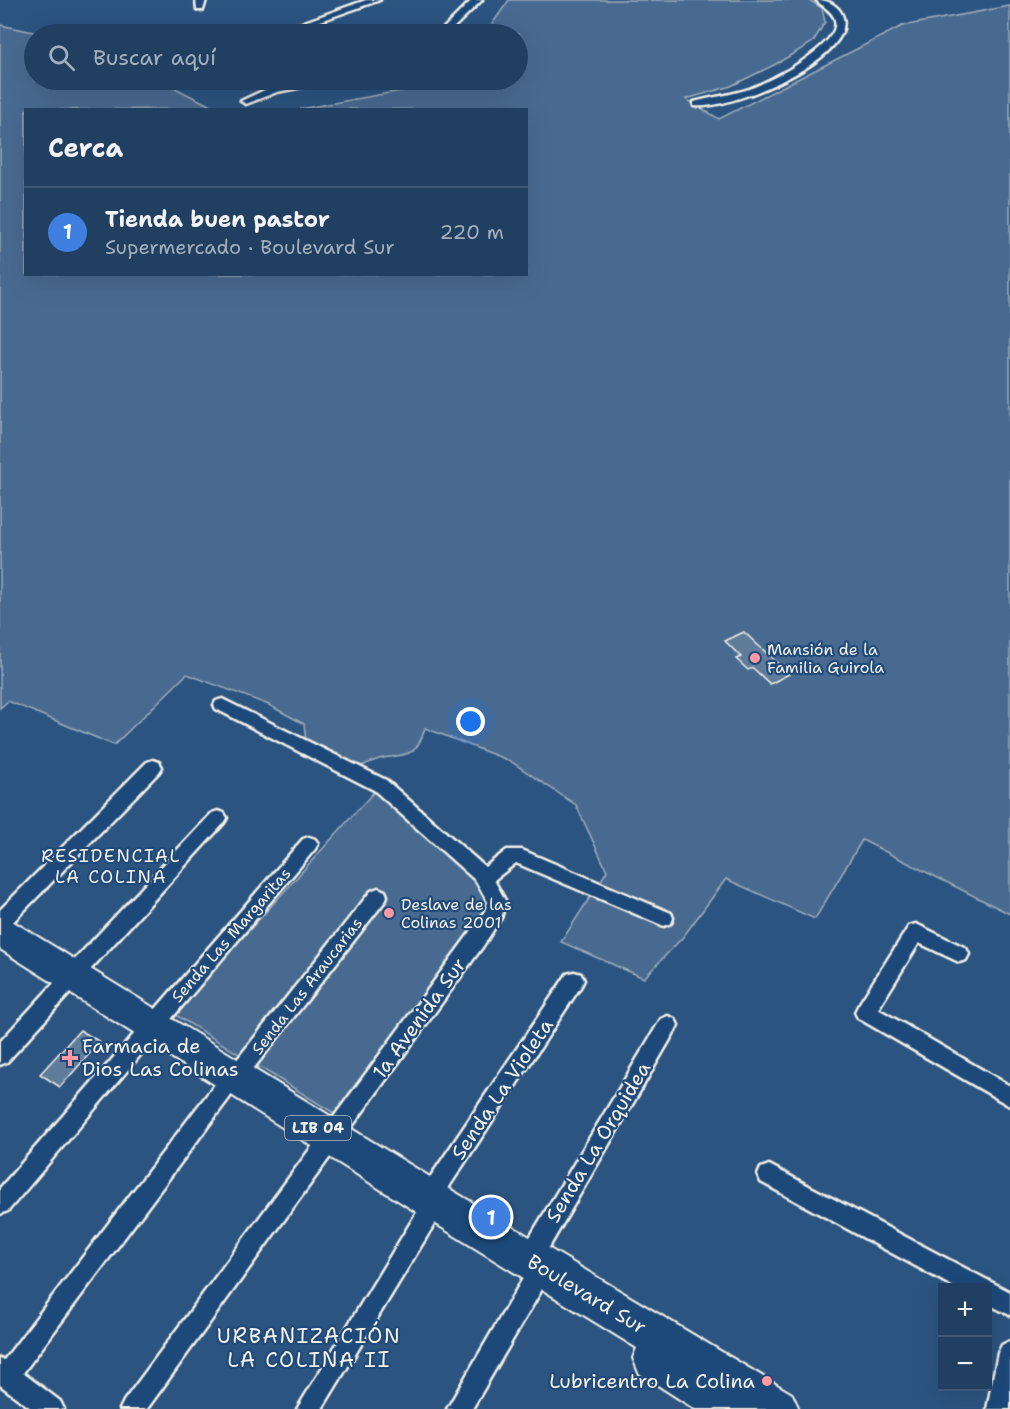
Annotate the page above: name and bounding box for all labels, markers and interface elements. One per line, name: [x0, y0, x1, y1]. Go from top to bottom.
search box: [24, 24, 528, 90]
icon: search: [45, 41, 78, 74]
text: Buscar aquí: [93, 43, 216, 72]
text: Cerca: [48, 130, 123, 165]
text: Tienda buen pastor: [105, 205, 330, 234]
text: 1: [63, 219, 72, 245]
text: 220 m: [440, 219, 504, 245]
text: Supermercado · Boulevard Sur: [105, 234, 395, 260]
place label: Mansión de la Familia Guirola: [767, 639, 884, 678]
marker: Mansión de la Familia Guirola: [748, 651, 762, 665]
your location: [456, 707, 485, 736]
district label: RESIDENCIAL LA COLINA: [41, 844, 181, 889]
street label: Senda Las Margaritas: [167, 863, 295, 1007]
place label: Deslave de las Colinas 2001: [401, 894, 512, 933]
marker: Deslave de las Colinas 2001: [382, 906, 396, 920]
street label: Senda Las Araucarias: [247, 913, 367, 1059]
street label: 1a Avenida Sur: [366, 952, 472, 1084]
street label: Senda La Violeta: [445, 1013, 559, 1165]
place label: Farmacia de Dios Las Colinas: [82, 1033, 239, 1082]
marker: Farmacia de Dios Las Colinas: [63, 1051, 77, 1065]
street label: Senda La Orquidea: [540, 1056, 657, 1227]
road number: LIB 04: [285, 1116, 351, 1140]
pin: 1: [472, 1194, 510, 1240]
street label: Boulevard Sur: [523, 1248, 651, 1340]
map controls: [938, 1283, 992, 1391]
button: +: [938, 1283, 992, 1337]
district label: URBANIZACIÓN LA COLINA II: [217, 1321, 401, 1374]
button: −: [938, 1337, 992, 1391]
place label: Lubricentro La Colina: [549, 1368, 756, 1394]
marker: Lubricentro La Colina: [760, 1374, 774, 1388]

